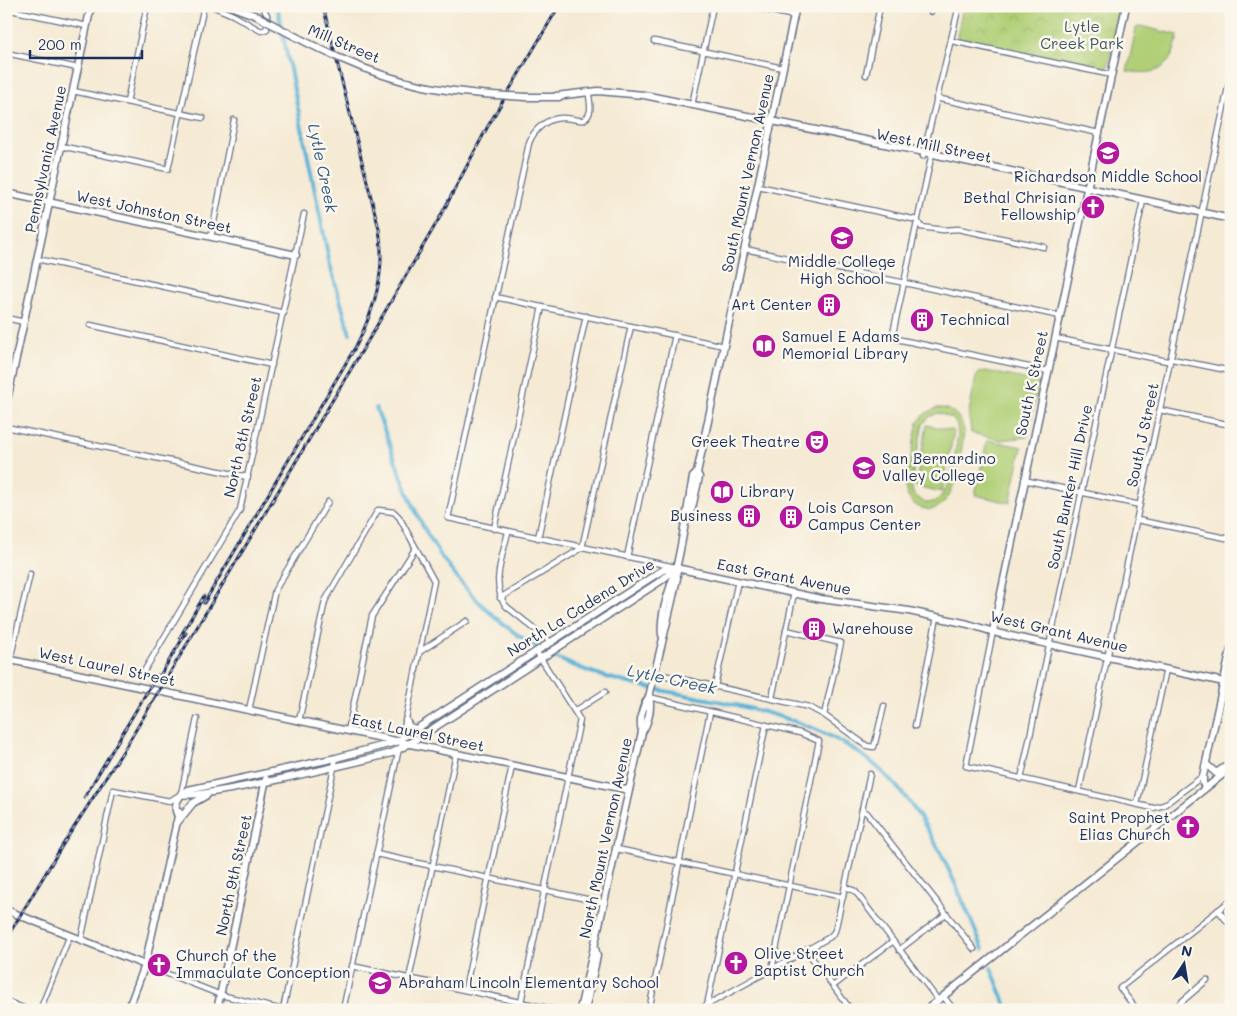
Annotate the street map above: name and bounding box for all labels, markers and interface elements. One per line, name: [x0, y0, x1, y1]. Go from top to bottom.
park label: Lytle Creek Park: [1040, 16, 1124, 53]
street label: Mill Street: [305, 19, 384, 67]
scale bar: [30, 28, 142, 60]
text: 200 m: [38, 34, 82, 54]
street label: South Mount Vernon Avenue: [716, 71, 778, 274]
street label: Pennsylvania Avenue: [20, 83, 70, 234]
water label: Lytle Creek: [304, 121, 343, 215]
street label: West Mill Street: [875, 123, 994, 167]
school or university icon: Richardson Middle School: [1095, 140, 1121, 166]
place label: Richardson Middle School: [1014, 166, 1202, 186]
street label: West Johnston Street: [75, 185, 234, 237]
place label: Bethal Chrisian Fellowship: [964, 187, 1076, 224]
church icon: Bethal Chrisian Fellowship: [1080, 194, 1106, 220]
school or university icon: Middle College High School: [829, 225, 855, 251]
place label: Middle College High School: [788, 251, 896, 288]
building icon: Art Center: [816, 292, 842, 318]
place label: Art Center: [731, 294, 812, 314]
building icon: Technical: [909, 307, 935, 333]
place label: Technical: [940, 309, 1010, 329]
place label: Samuel E Adams Memorial Library: [782, 326, 909, 363]
street label: South K Street: [1010, 328, 1052, 437]
library icon: Samuel E Adams Memorial Library: [751, 333, 777, 359]
street label: North 8th Street: [218, 374, 266, 499]
street label: South J Street: [1121, 381, 1163, 489]
street label: South Bunker Hill Drive: [1042, 403, 1096, 571]
theatre icon: Greek Theatre: [804, 429, 830, 455]
place label: Greek Theatre: [691, 431, 800, 451]
place label: San Bernardino Valley College: [882, 448, 996, 485]
school or university icon: San Bernardino Valley College: [851, 455, 877, 481]
library icon: Library: [709, 479, 735, 505]
place label: Library: [740, 481, 794, 501]
place label: Lois Carson Campus Center: [808, 497, 921, 534]
building icon: Business: [736, 503, 762, 529]
building icon: Lois Carson Campus Center: [778, 504, 804, 530]
place label: Business: [670, 505, 732, 525]
street label: East Grant Avenue: [715, 553, 853, 599]
street label: North La Cadena Drive: [503, 554, 658, 661]
street label: West Grant Avenue: [988, 605, 1130, 657]
building icon: Warehouse: [801, 616, 827, 642]
place label: Warehouse: [832, 618, 913, 638]
street label: West Laurel Street: [37, 642, 178, 690]
water label: Lytle Creek: [626, 659, 719, 698]
street label: East Laurel Street: [350, 708, 486, 756]
street label: North Mount Vernon Avenue: [574, 736, 636, 940]
place label: Saint Prophet Elias Church: [1069, 807, 1170, 844]
street label: North 9th Street: [210, 812, 256, 937]
church icon: Saint Prophet Elias Church: [1175, 814, 1201, 840]
north arrow: [1160, 938, 1210, 988]
text: N: [1180, 940, 1194, 961]
place label: Olive Street Baptist Church: [754, 943, 864, 980]
place label: Church of the Immaculate Conception: [176, 945, 350, 982]
church icon: Olive Street Baptist Church: [723, 950, 749, 976]
church icon: Church of the Immaculate Conception: [146, 952, 172, 978]
school or university icon: Abraham Lincoln Elementary School: [367, 970, 393, 996]
place label: Abraham Lincoln Elementary School: [398, 972, 659, 992]

